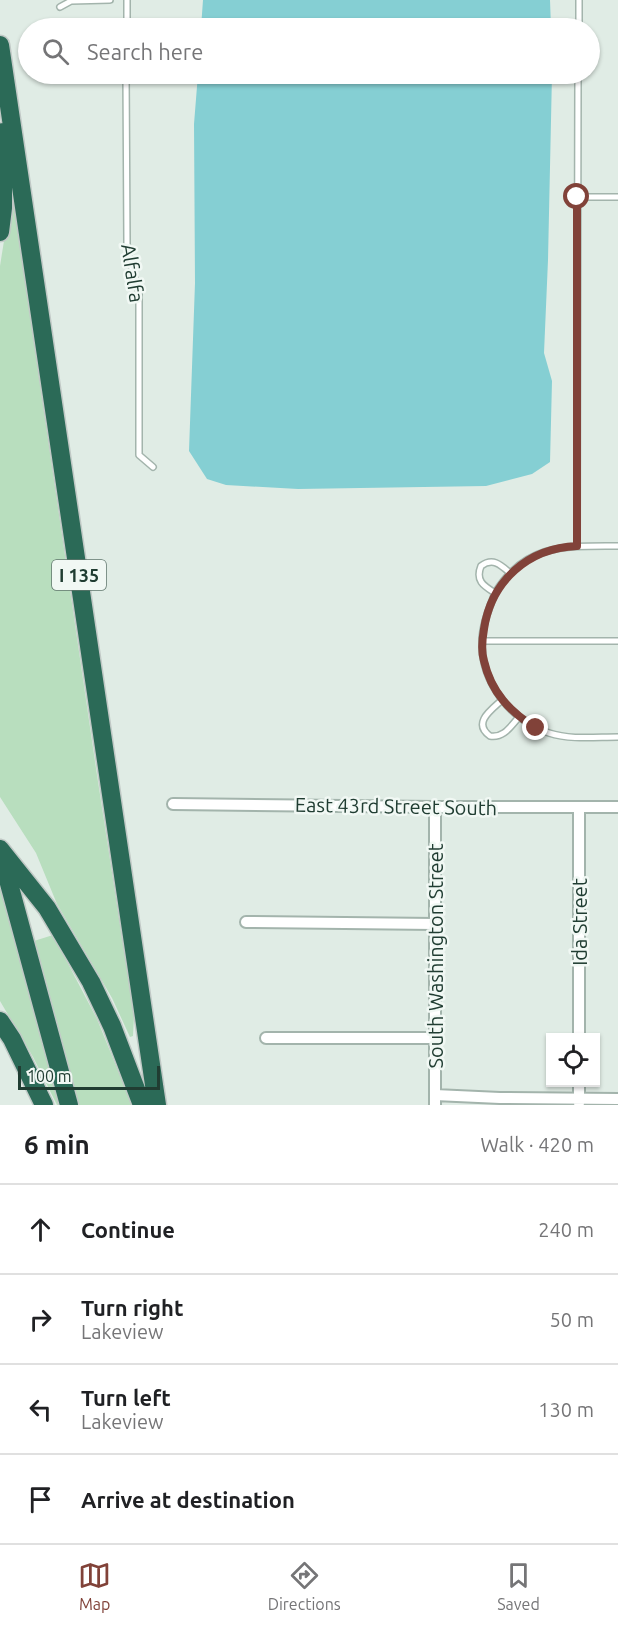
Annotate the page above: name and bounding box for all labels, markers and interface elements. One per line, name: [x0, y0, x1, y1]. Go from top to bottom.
search box: [18, 18, 600, 84]
icon: search: [39, 35, 72, 68]
text: Search here: [87, 39, 203, 64]
route start: [563, 183, 589, 209]
street label: Alfalfa: [117, 242, 149, 304]
road number: I 135: [52, 560, 106, 590]
route end: [522, 714, 548, 740]
street label: East 43rd Street South: [295, 793, 497, 819]
street label: South Washington Street: [424, 843, 447, 1069]
street label: Ida Street: [568, 878, 591, 966]
map controls: [546, 1033, 600, 1087]
button: locate: [546, 1033, 600, 1087]
scale bar: [18, 1063, 160, 1090]
text: 100 m: [27, 1067, 72, 1085]
text: 6 min: [24, 1130, 90, 1159]
text: Walk · 420 m: [481, 1133, 594, 1156]
icon: ahead: [24, 1213, 57, 1246]
text: Continue: [81, 1217, 175, 1242]
text: 240 m: [538, 1218, 594, 1241]
text: Turn right: [81, 1295, 183, 1320]
icon: right: [24, 1303, 57, 1336]
text: 50 m: [550, 1308, 594, 1331]
text: Lakeview: [81, 1320, 163, 1343]
text: Turn left: [81, 1385, 171, 1410]
icon: left: [24, 1393, 57, 1426]
text: 130 m: [538, 1398, 594, 1421]
text: Lakeview: [81, 1410, 163, 1433]
icon: arrive: [24, 1483, 57, 1516]
text: Arrive at destination: [81, 1487, 295, 1512]
tab: Map: [78, 1559, 111, 1613]
tab: Directions: [268, 1559, 341, 1613]
tab: Saved: [497, 1559, 540, 1613]

